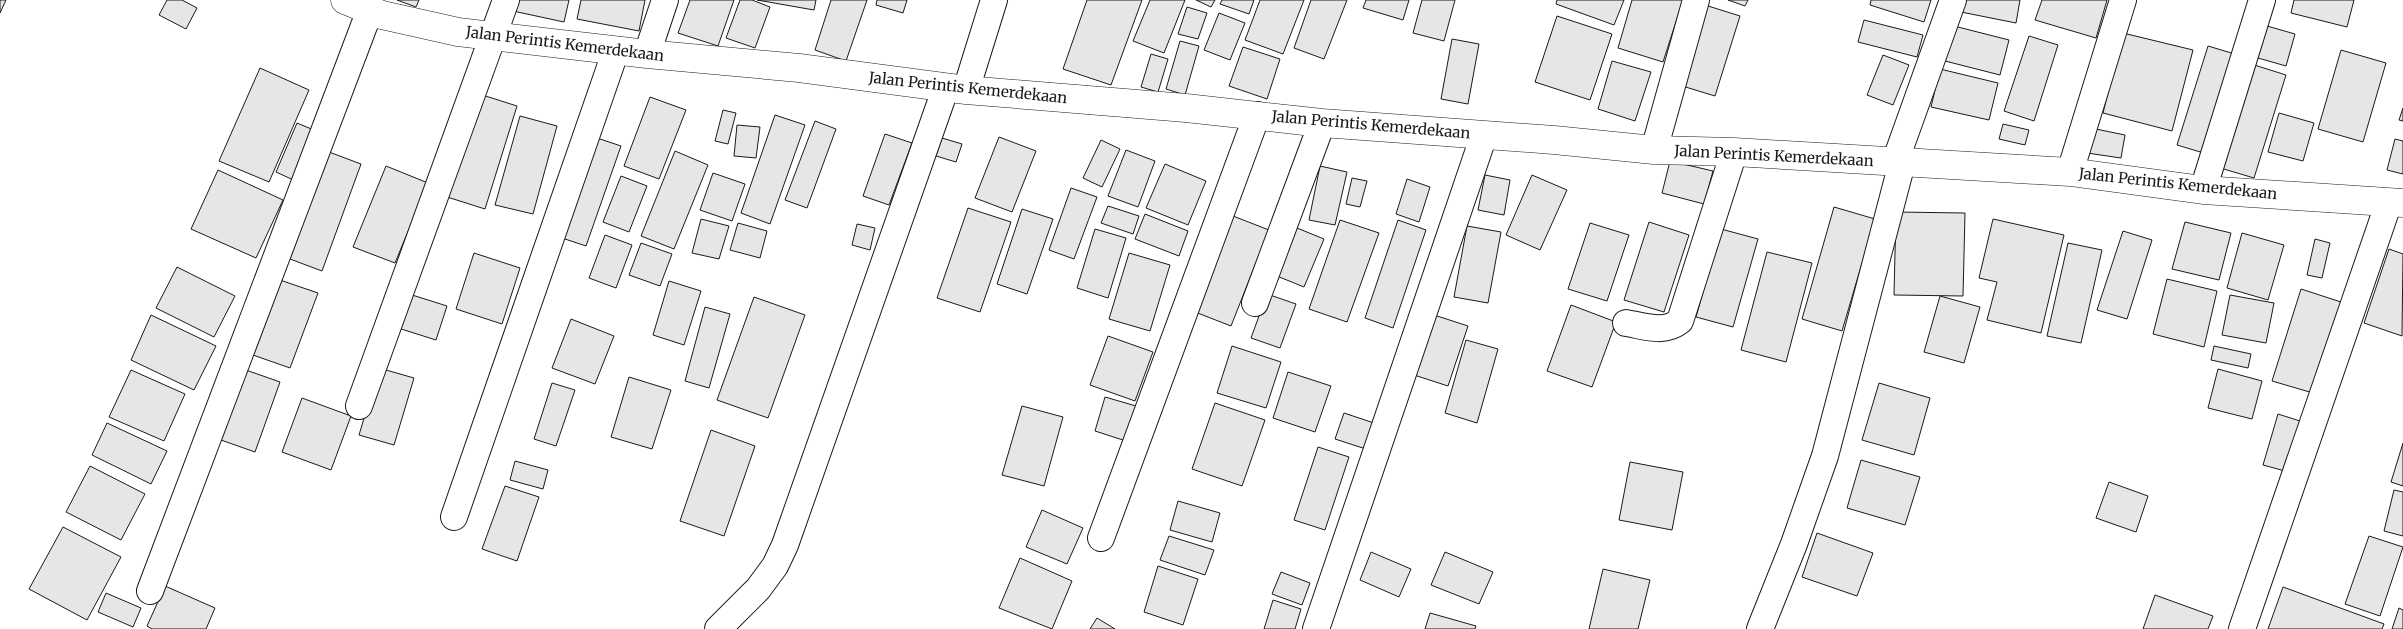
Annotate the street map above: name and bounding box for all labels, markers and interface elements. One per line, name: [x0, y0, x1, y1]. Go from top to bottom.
street label: Jalan Perintis Kemerdekaan: [464, 22, 665, 65]
street label: Jalan Perintis Kemerdekaan: [867, 68, 1068, 107]
street label: Jalan Perintis Kemerdekaan: [1270, 106, 1471, 143]
street label: Jalan Perintis Kemerdekaan: [1673, 141, 1874, 170]
street label: Jalan Perintis Kemerdekaan: [2077, 164, 2278, 203]

